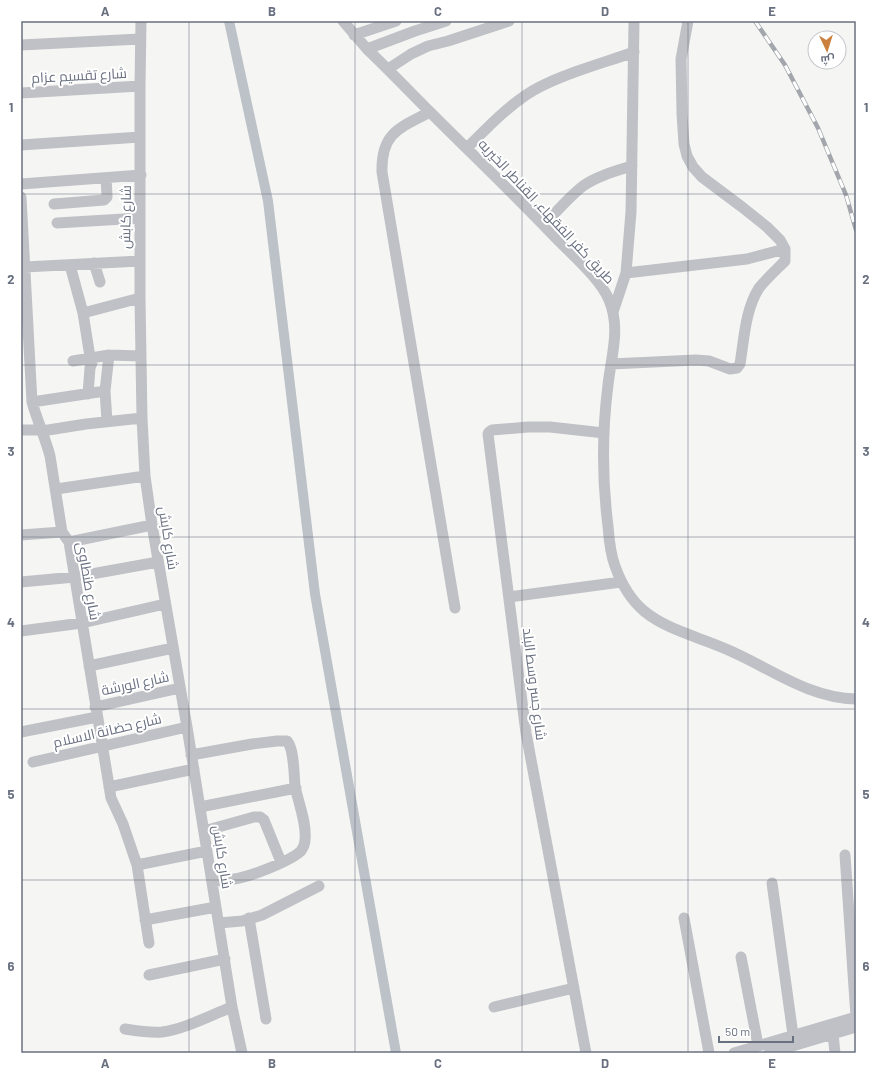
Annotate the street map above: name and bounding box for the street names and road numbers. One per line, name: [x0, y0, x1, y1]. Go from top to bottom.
street label: شارع تقسيم عزام: [31, 64, 127, 88]
street label: طريق كفر الفقهاء, القناطر الخيريه: [475, 135, 619, 288]
street label: شارع كابش: [116, 185, 135, 249]
street label: شارع كابش: [155, 505, 182, 571]
street label: شارع طنطاوى: [73, 541, 104, 622]
street label: شارع جسر وسط البلد: [519, 627, 550, 741]
street label: شارع الورشة: [99, 668, 171, 699]
street label: شارع حضانة الاسلام: [51, 709, 163, 753]
street label: شارع كابش: [209, 824, 236, 890]

